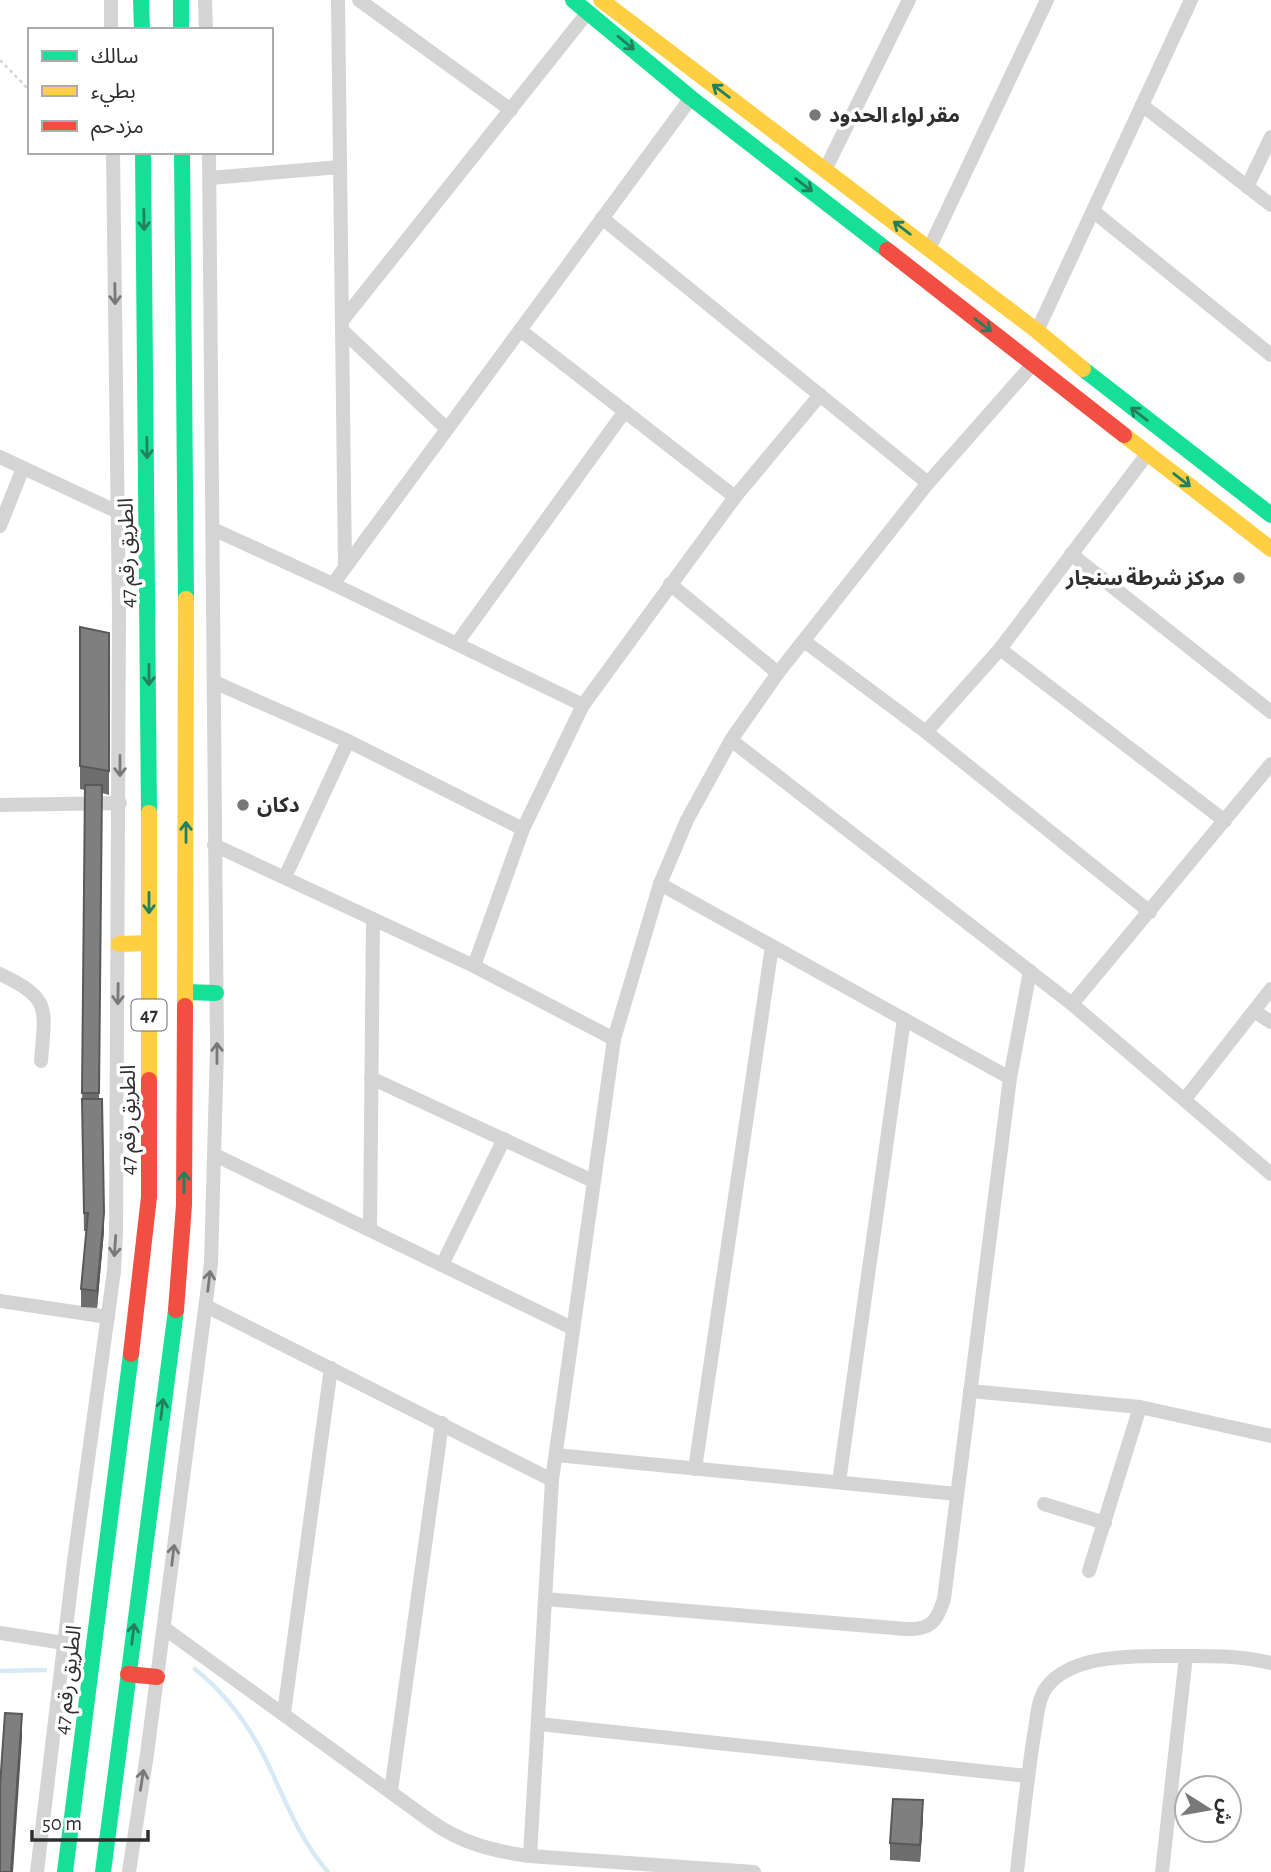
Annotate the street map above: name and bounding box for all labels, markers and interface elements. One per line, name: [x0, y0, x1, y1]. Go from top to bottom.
legend: [28, 28, 273, 154]
one-way arrow: [617, 35, 635, 51]
text: سالك: [91, 46, 138, 67]
text: بطيء: [91, 81, 136, 107]
one-way arrow: [712, 83, 731, 98]
place label: مقر لواء الحدود: [829, 105, 960, 127]
marker: مقر لواء الحدود: [807, 107, 823, 123]
text: مزدحم: [91, 116, 144, 141]
one-way arrow: [794, 178, 812, 193]
one-way arrow: [137, 209, 151, 232]
one-way arrow: [893, 221, 912, 236]
one-way arrow: [108, 282, 122, 305]
one-way arrow: [973, 317, 992, 332]
one-way arrow: [1130, 406, 1149, 421]
one-way arrow: [140, 436, 154, 459]
one-way arrow: [1173, 472, 1191, 487]
street label: الطريق رقم 47: [116, 498, 142, 608]
place label: مركز شرطة سنجار: [1065, 567, 1225, 590]
marker: مركز شرطة سنجار: [1231, 570, 1247, 586]
one-way arrow: [142, 664, 156, 687]
one-way arrow: [113, 755, 127, 778]
place label: دكان: [257, 795, 300, 817]
marker: دكان: [235, 797, 251, 813]
one-way arrow: [179, 821, 193, 844]
one-way arrow: [142, 891, 156, 914]
one-way arrow: [111, 982, 125, 1005]
road number: 47: [132, 1000, 166, 1030]
one-way arrow: [210, 1042, 224, 1065]
street label: الطريق رقم 47: [118, 1065, 143, 1175]
one-way arrow: [177, 1171, 191, 1194]
one-way arrow: [108, 1234, 121, 1257]
one-way arrow: [203, 1270, 216, 1293]
one-way arrow: [156, 1398, 169, 1420]
one-way arrow: [167, 1544, 180, 1567]
one-way arrow: [127, 1623, 140, 1646]
street label: الطريق رقم 47: [51, 1624, 89, 1737]
one-way arrow: [136, 1769, 149, 1792]
north arrow: [1173, 1774, 1243, 1844]
text: ش: [1211, 1797, 1235, 1827]
scale bar: [32, 1798, 147, 1842]
text: 50 m: [42, 1813, 82, 1834]

